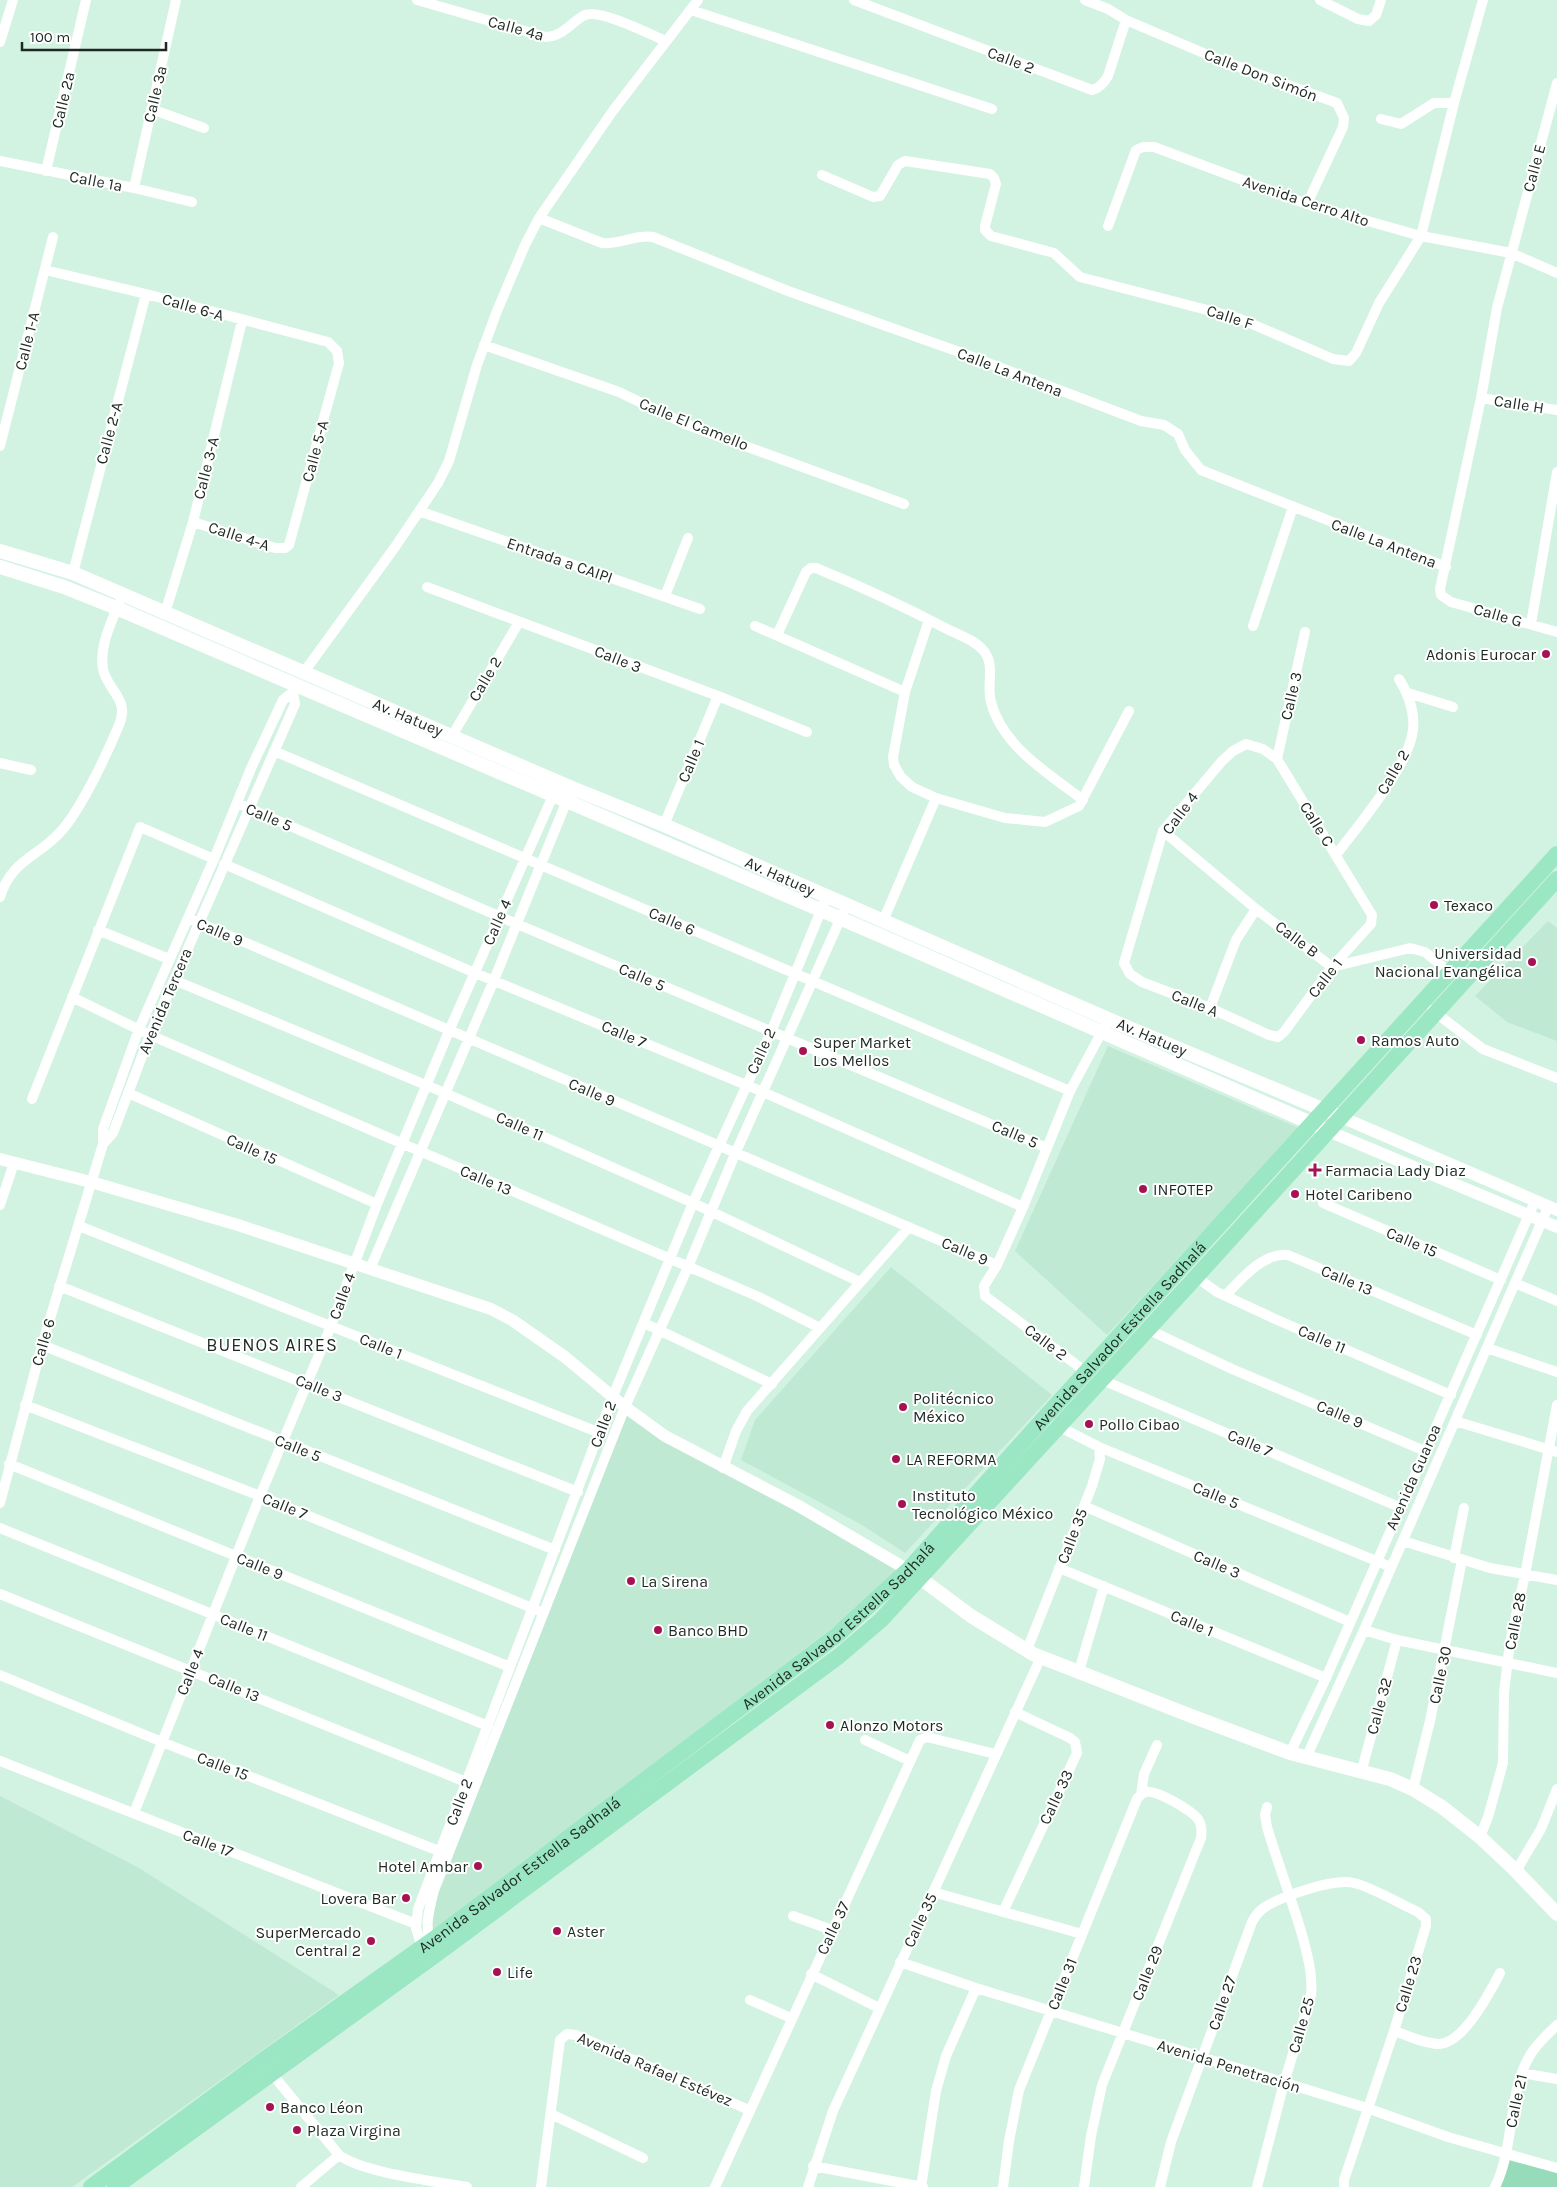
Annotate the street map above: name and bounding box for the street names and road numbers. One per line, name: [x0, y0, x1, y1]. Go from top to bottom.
street label: Calle 4a: [486, 11, 546, 45]
street label: Calle 2: [985, 42, 1037, 78]
street label: Calle Don Simón: [1202, 45, 1320, 105]
street label: Calle 3a: [139, 64, 171, 124]
street label: Calle 2a: [47, 70, 79, 130]
street label: Calle E: [1519, 142, 1549, 194]
street label: Calle 1a: [68, 167, 124, 195]
street label: Avenida Cerro Alto: [1240, 172, 1372, 230]
street label: Calle 6-A: [160, 289, 226, 325]
street label: Calle F: [1204, 301, 1256, 333]
street label: Calle 1-A: [11, 310, 43, 372]
street label: Calle La Antena: [955, 343, 1065, 401]
street label: Calle H: [1493, 391, 1545, 417]
street label: Calle El Camello: [636, 393, 752, 455]
street label: Calle 2-A: [92, 400, 126, 466]
street label: Calle 5-A: [298, 418, 332, 484]
street label: Calle 3-A: [189, 435, 223, 501]
street label: Calle La Antena: [1329, 514, 1439, 572]
street label: Calle 4-A: [206, 517, 272, 555]
street label: Entrada a CAIPI: [505, 533, 615, 587]
street label: Calle G: [1471, 599, 1525, 631]
street label: Calle 3: [592, 641, 644, 677]
street label: Calle 2: [464, 653, 506, 705]
street label: Calle 3: [1276, 670, 1306, 722]
street label: Av. Hatuey: [370, 694, 446, 740]
street label: Calle 1: [673, 737, 709, 785]
street label: Calle 2: [1373, 746, 1413, 798]
street label: Calle 4: [1158, 788, 1202, 838]
street label: Calle C: [1296, 798, 1338, 850]
street label: Calle 5: [243, 799, 295, 835]
street label: Av. Hatuey: [742, 852, 818, 900]
street label: Calle 4: [478, 896, 516, 948]
street label: Calle 6: [646, 903, 698, 939]
street label: Calle 9: [194, 914, 246, 950]
street label: Calle B: [1271, 917, 1323, 961]
street label: Avenida Tercera: [134, 945, 196, 1057]
street label: Calle 1: [1304, 954, 1346, 1002]
street label: Calle 5: [616, 959, 668, 995]
street label: Calle A: [1169, 985, 1221, 1021]
street label: Av. Hatuey: [1114, 1014, 1190, 1060]
street label: Calle 7: [599, 1016, 650, 1052]
street label: Calle 2: [742, 1025, 780, 1077]
street label: Calle 9: [566, 1074, 618, 1110]
street label: Calle 11: [493, 1107, 547, 1145]
street label: Calle 5: [989, 1116, 1041, 1152]
street label: Calle 15: [224, 1129, 280, 1169]
street label: Calle 13: [457, 1161, 515, 1199]
street label: Calle 15: [1383, 1223, 1441, 1261]
street label: Calle 9: [939, 1233, 991, 1269]
street label: Avenida Salvador Estrella Sadhalá: [1029, 1237, 1210, 1434]
street label: Calle 13: [1318, 1261, 1376, 1299]
street label: Calle 4: [325, 1270, 359, 1322]
street label: Calle 6: [27, 1316, 59, 1368]
street label: Calle 2: [1021, 1320, 1071, 1364]
street label: Calle 11: [1295, 1320, 1349, 1358]
street label: Calle 1: [357, 1329, 405, 1363]
street label: Calle 3: [293, 1370, 345, 1406]
street label: Calle 9: [1314, 1396, 1366, 1432]
street label: Calle 2: [586, 1398, 620, 1450]
street label: Avenida Guaroa: [1381, 1421, 1445, 1533]
street label: Calle 7: [1225, 1425, 1276, 1461]
street label: Calle 5: [272, 1430, 324, 1466]
street label: Calle 5: [1190, 1477, 1242, 1513]
street label: Calle 7: [260, 1488, 311, 1524]
street label: Calle 35: [1053, 1505, 1091, 1567]
street label: Avenida Salvador Estrella Sadhalá: [738, 1538, 938, 1713]
street label: Calle 3: [1191, 1546, 1243, 1582]
street label: Calle 9: [234, 1548, 286, 1584]
street label: Calle 28: [1500, 1590, 1530, 1652]
street label: Calle 1: [1168, 1605, 1216, 1641]
street label: Calle 11: [217, 1609, 271, 1645]
street label: Calle 30: [1425, 1644, 1455, 1706]
street label: Calle 4: [172, 1646, 208, 1698]
street label: Calle 13: [205, 1668, 263, 1706]
street label: Calle 32: [1362, 1675, 1396, 1737]
street label: Calle 15: [194, 1747, 252, 1785]
street label: Calle 33: [1035, 1766, 1077, 1828]
street label: Calle 2: [441, 1776, 477, 1828]
street label: Avenida Salvador Estrella Sadhalá: [414, 1792, 624, 1957]
street label: Calle 17: [180, 1825, 236, 1861]
street label: Calle 35: [899, 1890, 941, 1950]
street label: Calle 37: [812, 1898, 854, 1958]
street label: Calle 29: [1127, 1942, 1167, 2004]
street label: Calle 23: [1390, 1953, 1426, 2015]
street label: Calle 31: [1043, 1955, 1081, 2013]
street label: Calle 27: [1204, 1973, 1240, 2033]
street label: Calle 25: [1284, 1995, 1318, 2055]
street label: Avenida Rafael Estévez: [575, 2028, 735, 2110]
street label: Avenida Penetración: [1155, 2035, 1303, 2097]
street label: Calle 21: [1501, 2073, 1531, 2129]

